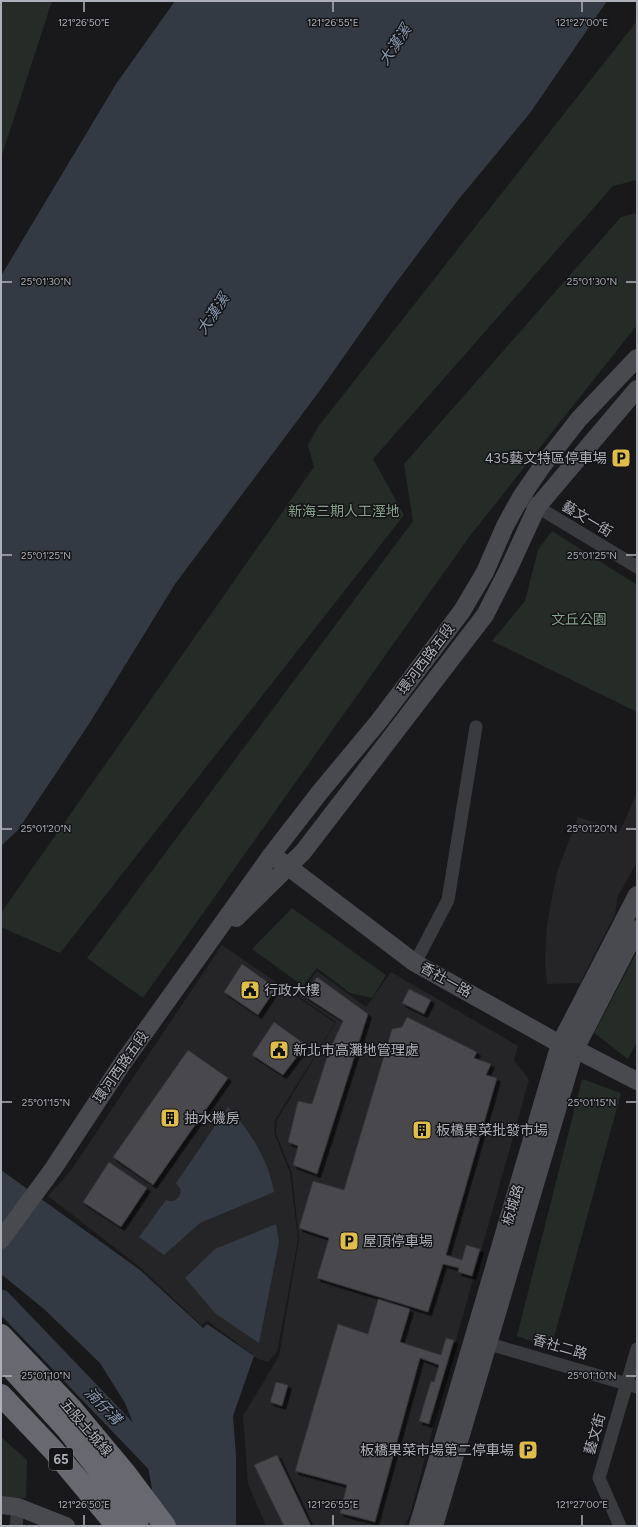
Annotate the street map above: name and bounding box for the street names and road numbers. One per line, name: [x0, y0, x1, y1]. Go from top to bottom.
street label: 藝文一街: [559, 497, 615, 541]
street label: 環河西路五段: [394, 620, 458, 698]
street label: 香社一路: [417, 959, 475, 1001]
street label: 環河西路五段: [90, 1028, 152, 1106]
street label: 板城路: [499, 1182, 527, 1228]
street label: 香社二路: [531, 1331, 589, 1363]
street label: 五股土城線: [57, 1396, 115, 1460]
street label: 藝文街: [581, 1411, 609, 1457]
road number: 65: [49, 1448, 73, 1470]

